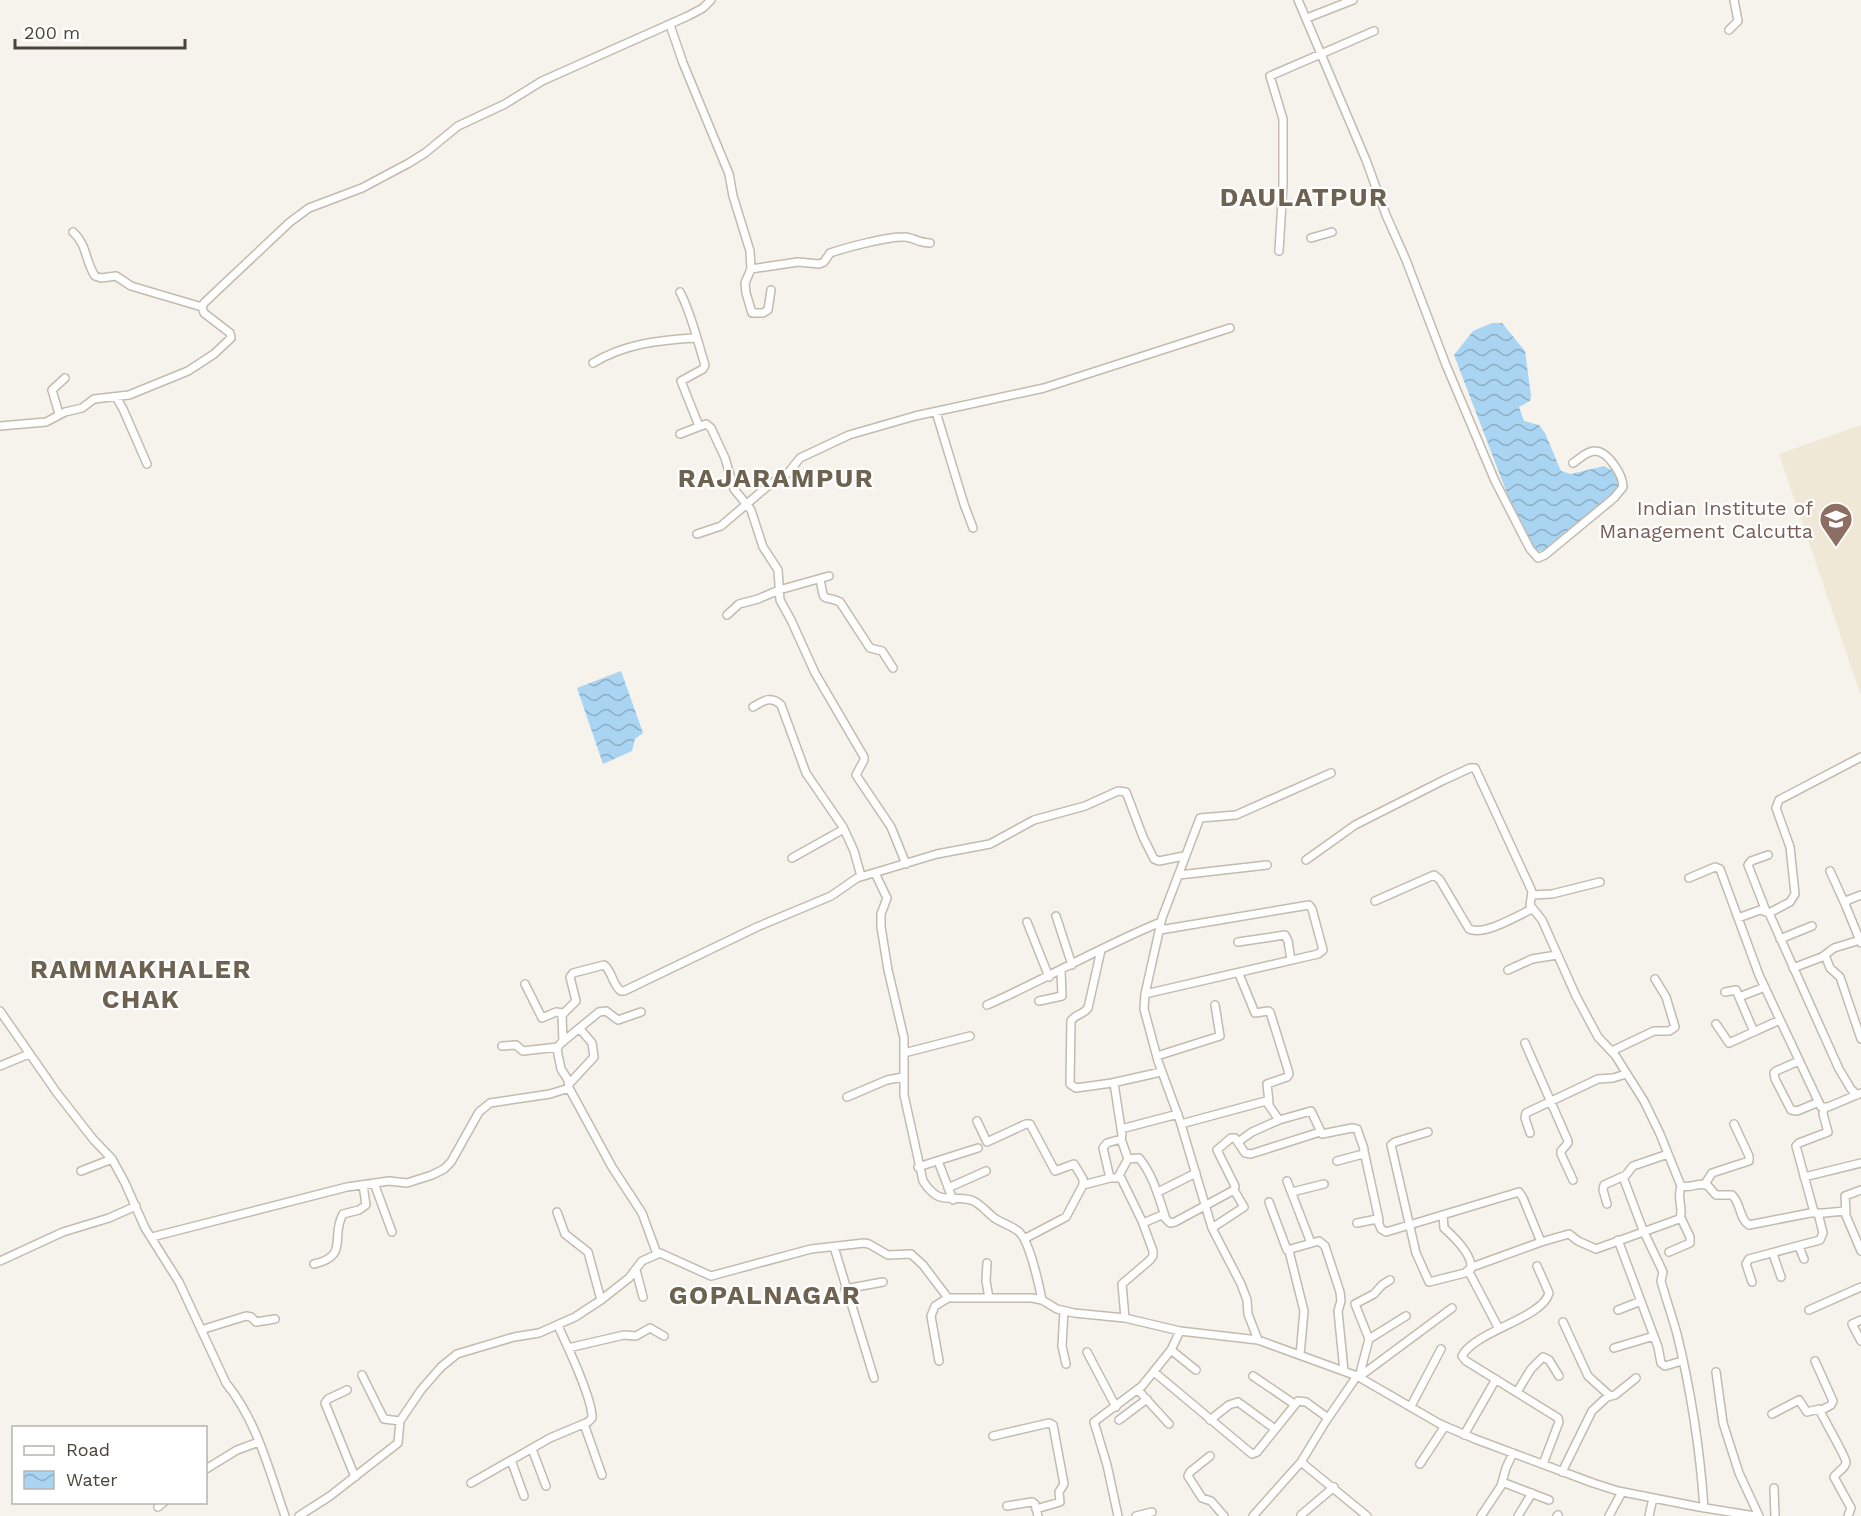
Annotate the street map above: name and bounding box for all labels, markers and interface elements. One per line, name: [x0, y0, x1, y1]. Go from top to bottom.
scale bar: [15, 12, 184, 50]
text: 200 m: [24, 22, 80, 43]
district label: DAULATPUR: [1220, 182, 1388, 212]
district label: RAJARAMPUR: [678, 463, 874, 493]
place label: Indian Institute of Management Calcutta: [1599, 496, 1813, 543]
school or university icon: Indian Institute of Management Calcutta: [1818, 501, 1854, 548]
district label: RAMMAKHALER CHAK: [30, 954, 252, 1014]
district label: GOPALNAGAR: [669, 1280, 861, 1310]
legend: [12, 1426, 207, 1504]
text: Road: [66, 1439, 110, 1460]
text: Water: [66, 1469, 118, 1490]

